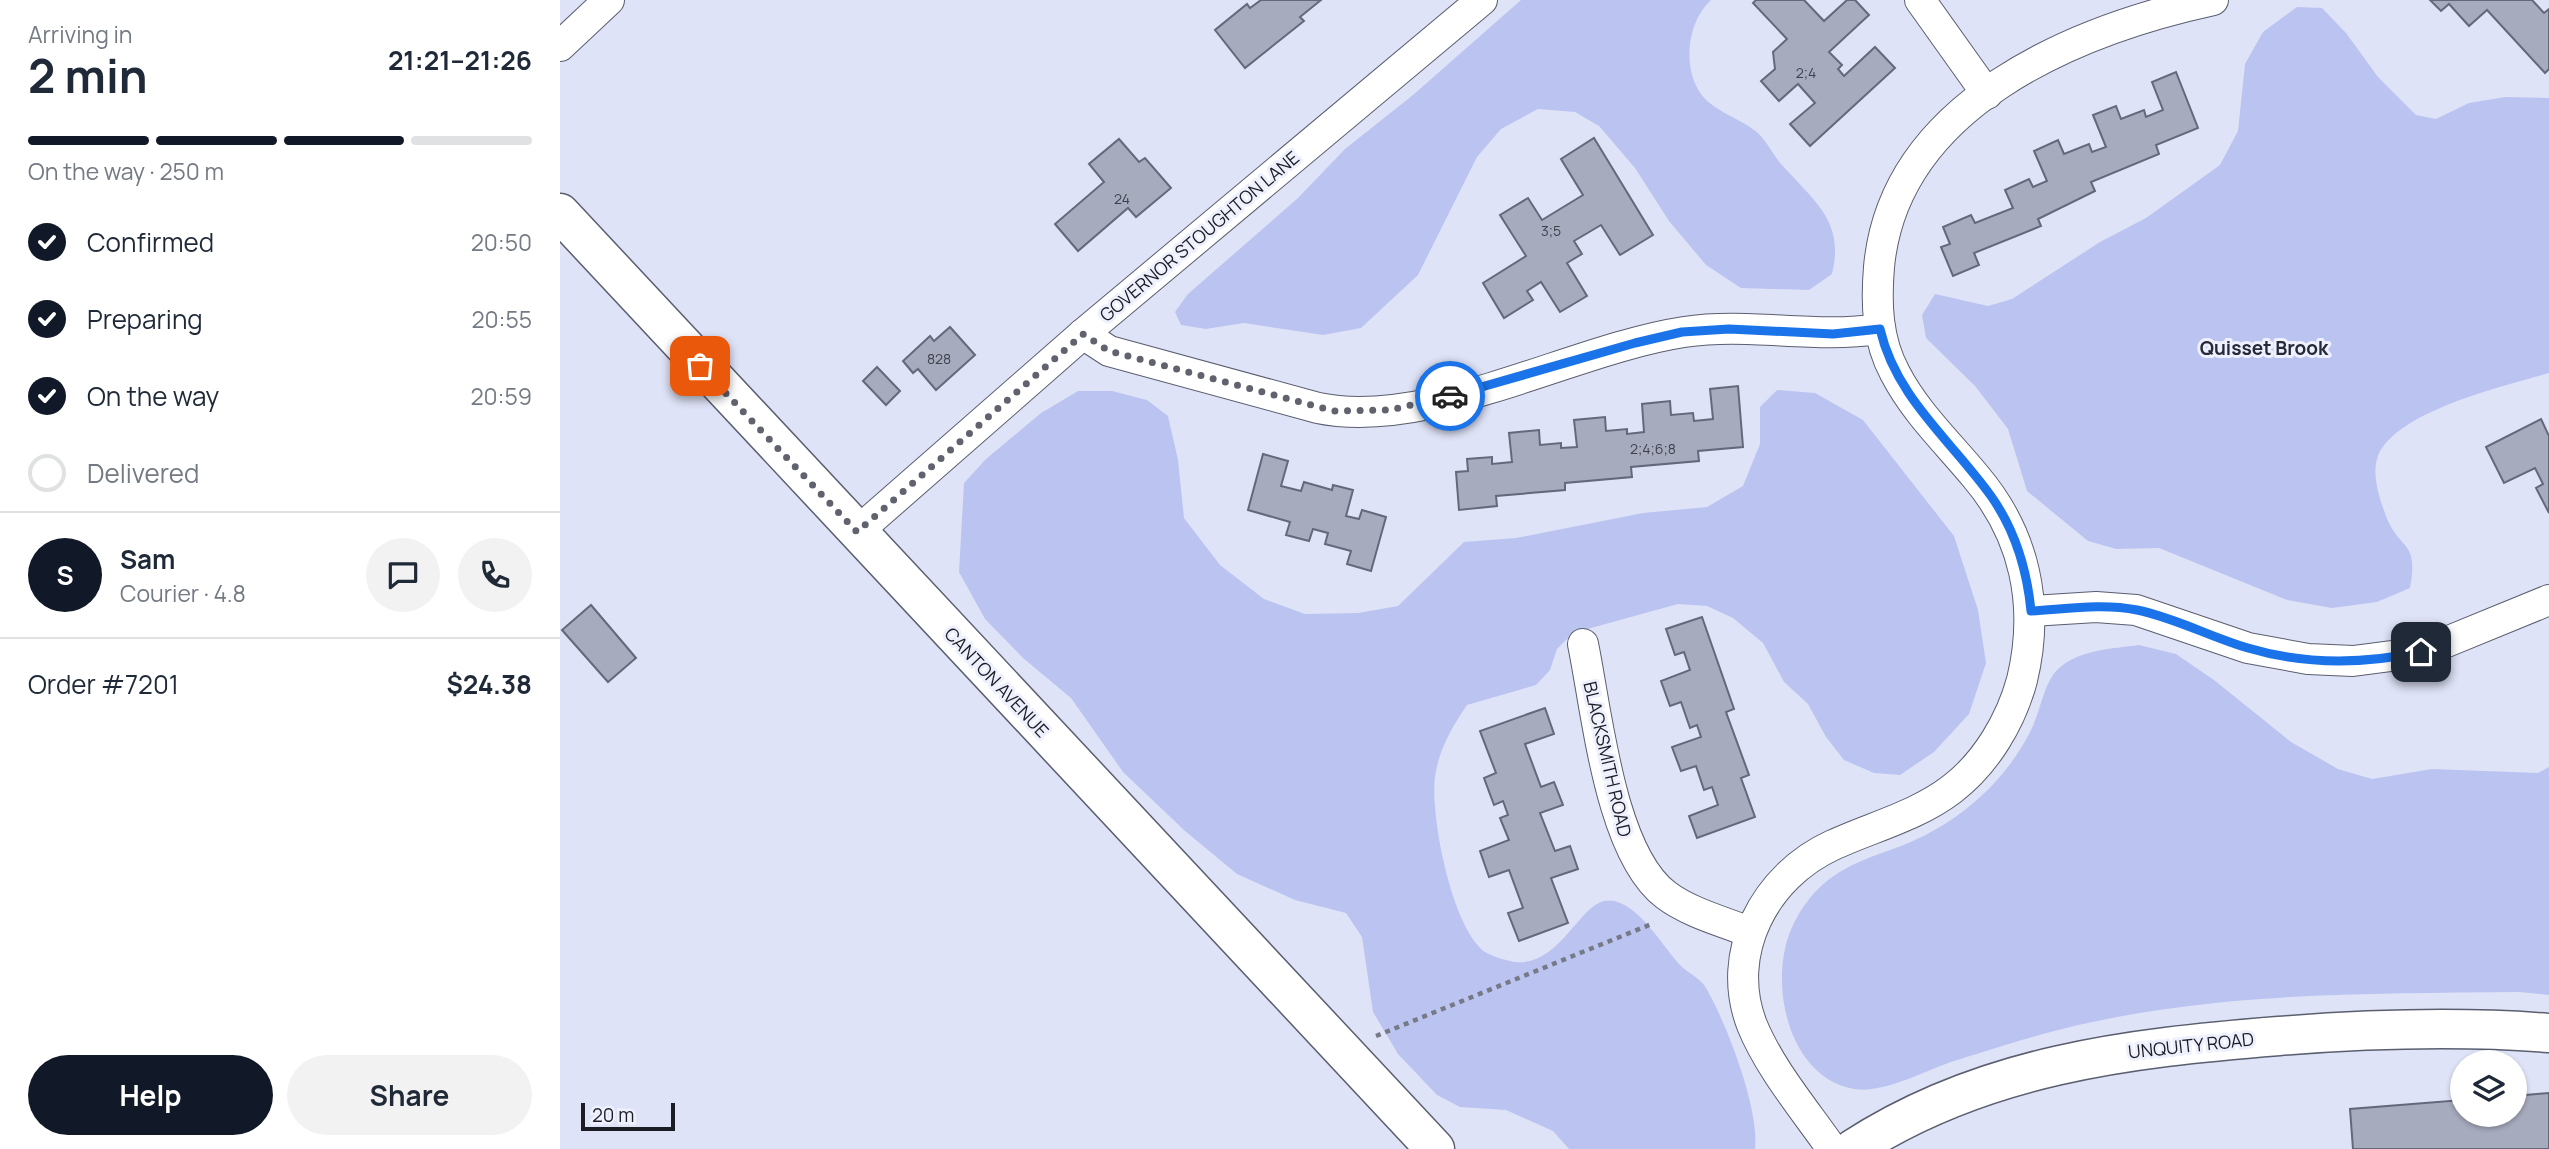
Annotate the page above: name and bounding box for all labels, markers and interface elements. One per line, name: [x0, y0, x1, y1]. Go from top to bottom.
text: Arriving in: [28, 18, 133, 50]
text: 21:21–21:26: [388, 42, 532, 78]
text: 2 min: [28, 44, 148, 107]
house number: 2;4: [1796, 63, 1816, 82]
street label: GOVERNOR STOUGHTON LANE: [1094, 145, 1304, 327]
text: On the way · 250 m: [28, 155, 224, 187]
house number: 24: [1114, 189, 1130, 208]
house number: 3;5: [1541, 221, 1561, 240]
icon: check: [28, 223, 66, 261]
text: Confirmed: [87, 224, 214, 260]
text: 20:50: [471, 226, 532, 258]
icon: check: [28, 300, 66, 338]
text: Preparing: [87, 301, 203, 337]
text: 20:55: [471, 303, 532, 335]
district label: Quisset Brook: [2200, 335, 2329, 361]
pin: [670, 336, 730, 396]
icon: bag: [681, 347, 719, 385]
house number: 828: [927, 349, 951, 368]
courier: [1415, 361, 1485, 431]
icon: check: [28, 377, 66, 415]
icon: car: [1431, 377, 1469, 415]
text: On the way: [87, 378, 219, 414]
text: 20:59: [470, 380, 532, 412]
house number: 2;4;6;8: [1630, 439, 1676, 458]
text: Delivered: [87, 455, 199, 491]
button: chat: [366, 538, 440, 612]
button: phone: [458, 538, 532, 612]
text: Sam: [120, 541, 175, 577]
text: S: [56, 557, 74, 593]
text: Courier · 4.8: [120, 577, 246, 609]
street label: CANTON AVENUE: [940, 622, 1054, 742]
pin: [2391, 622, 2451, 682]
icon: home: [2402, 633, 2440, 671]
text: Order #7201: [28, 666, 179, 702]
text: $24.38: [446, 666, 532, 702]
street label: BLACKSMITH ROAD: [1578, 679, 1638, 839]
street label: UNQUITY ROAD: [2127, 1026, 2255, 1064]
map controls: [2450, 1050, 2527, 1127]
button: layers: [2450, 1050, 2527, 1127]
button: Help: [28, 1055, 273, 1135]
button: Share: [287, 1055, 532, 1135]
scale bar: [581, 1100, 676, 1132]
text: 20 m: [592, 1102, 634, 1128]

